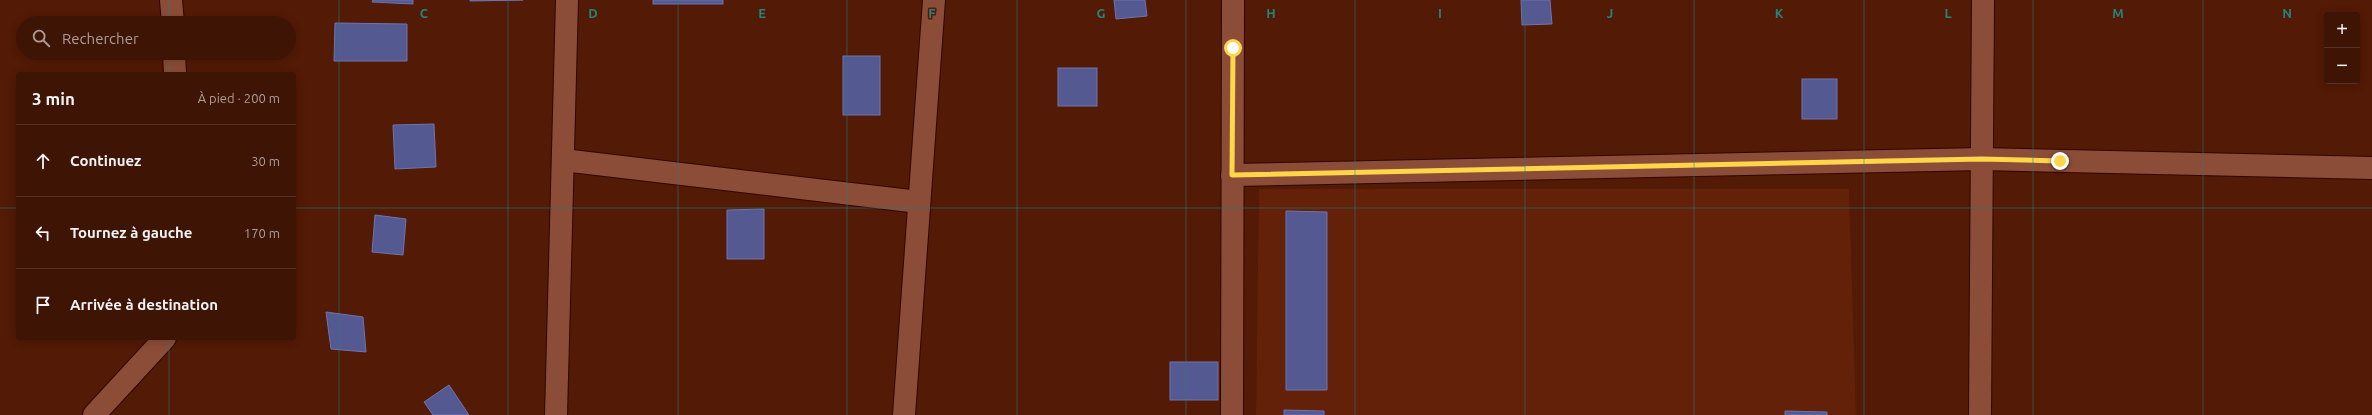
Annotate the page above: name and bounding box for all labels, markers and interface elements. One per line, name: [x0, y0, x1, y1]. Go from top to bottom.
text: C: [420, 6, 429, 20]
text: D: [588, 6, 598, 20]
text: E: [758, 6, 766, 20]
text: F: [928, 6, 936, 20]
text: G: [1097, 6, 1106, 20]
text: H: [1266, 6, 1276, 20]
text: I: [1438, 6, 1442, 20]
text: J: [1607, 6, 1613, 20]
text: K: [1775, 6, 1784, 20]
text: L: [1944, 6, 1952, 20]
text: M: [2112, 6, 2124, 20]
text: N: [2282, 6, 2292, 20]
map controls: [2324, 12, 2360, 84]
button: +: [2324, 12, 2360, 48]
search box: [16, 16, 296, 60]
icon: search: [30, 27, 52, 49]
text: Rechercher: [62, 30, 139, 47]
route start: [1224, 39, 1242, 57]
button: −: [2324, 48, 2360, 84]
text: 3 min: [32, 89, 75, 108]
text: À pied · 200 m: [198, 91, 280, 105]
icon: ahead: [32, 150, 54, 172]
text: Continuez: [70, 152, 141, 169]
route end: [2051, 152, 2069, 170]
text: 30 m: [251, 154, 280, 168]
icon: left: [32, 222, 54, 244]
text: Tournez à gauche: [70, 224, 193, 241]
text: 170 m: [244, 226, 280, 240]
icon: arrive: [32, 294, 54, 316]
text: Arrivée à destination: [70, 296, 218, 313]

